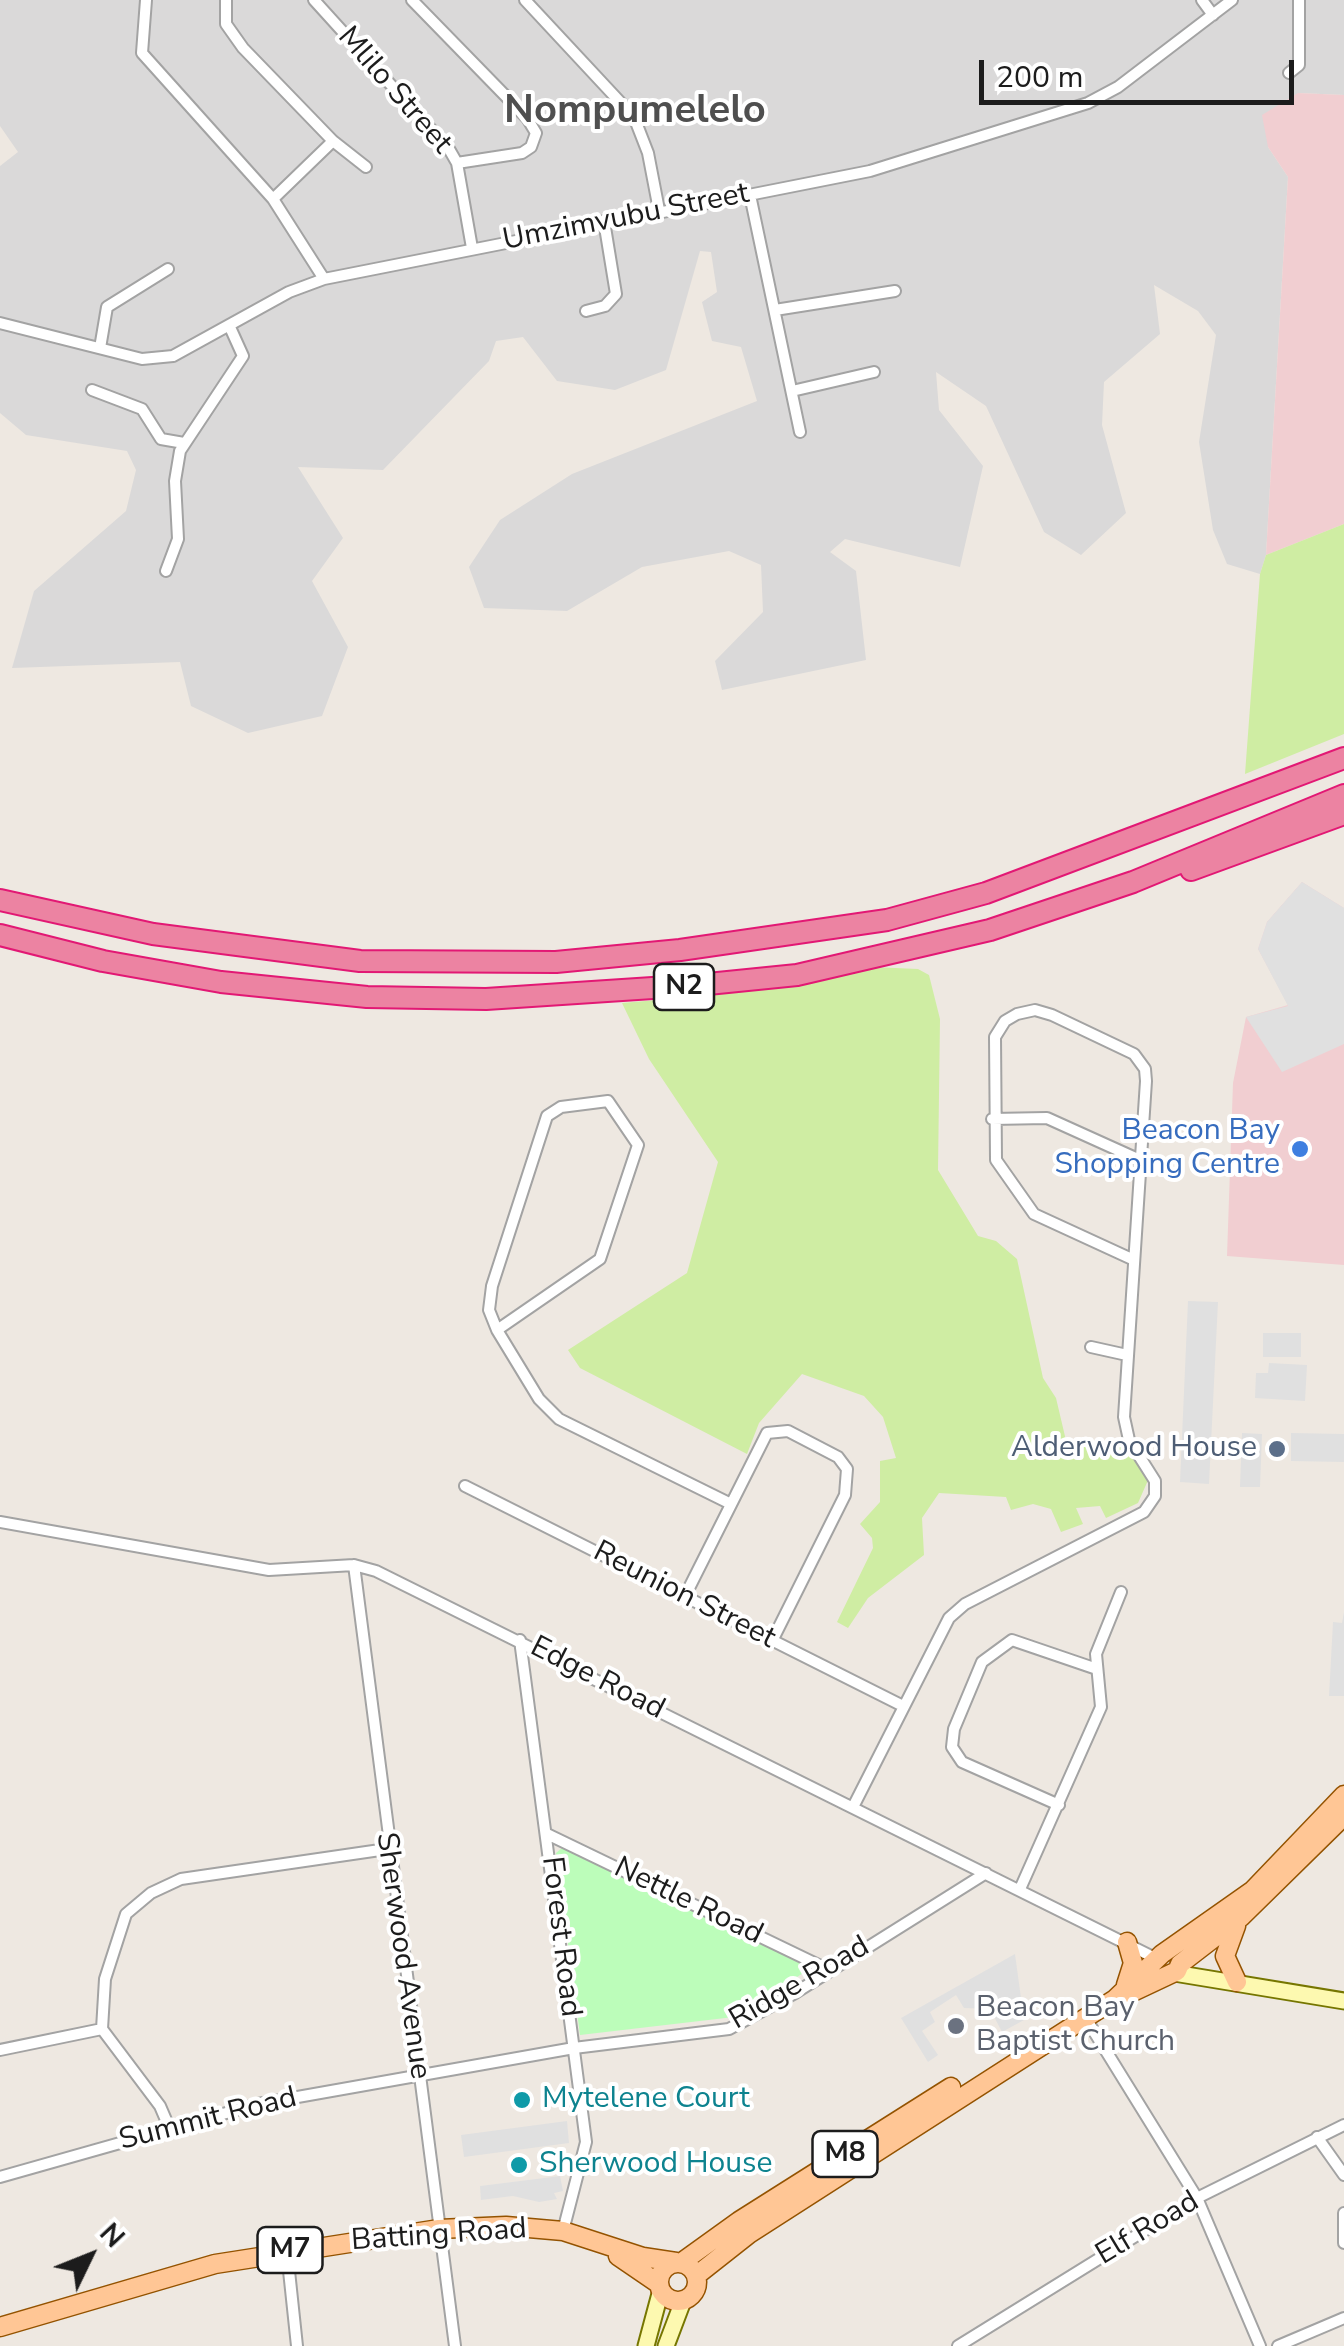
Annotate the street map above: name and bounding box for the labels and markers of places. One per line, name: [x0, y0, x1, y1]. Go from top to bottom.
place label: Beacon Bay Shopping Centre: [1054, 1114, 1280, 1184]
marker: Beacon Bay Shopping Centre: [1289, 1138, 1311, 1160]
place label: Alderwood House: [1011, 1431, 1257, 1467]
marker: Alderwood House: [1266, 1438, 1288, 1460]
place label: Beacon Bay Baptist Church: [976, 1991, 1175, 2062]
marker: Beacon Bay Baptist Church: [945, 2015, 967, 2037]
place label: Mytelene Court: [542, 2082, 750, 2118]
marker: Mytelene Court: [511, 2089, 533, 2111]
place label: Sherwood House: [539, 2147, 772, 2183]
marker: Sherwood House: [508, 2154, 530, 2176]

